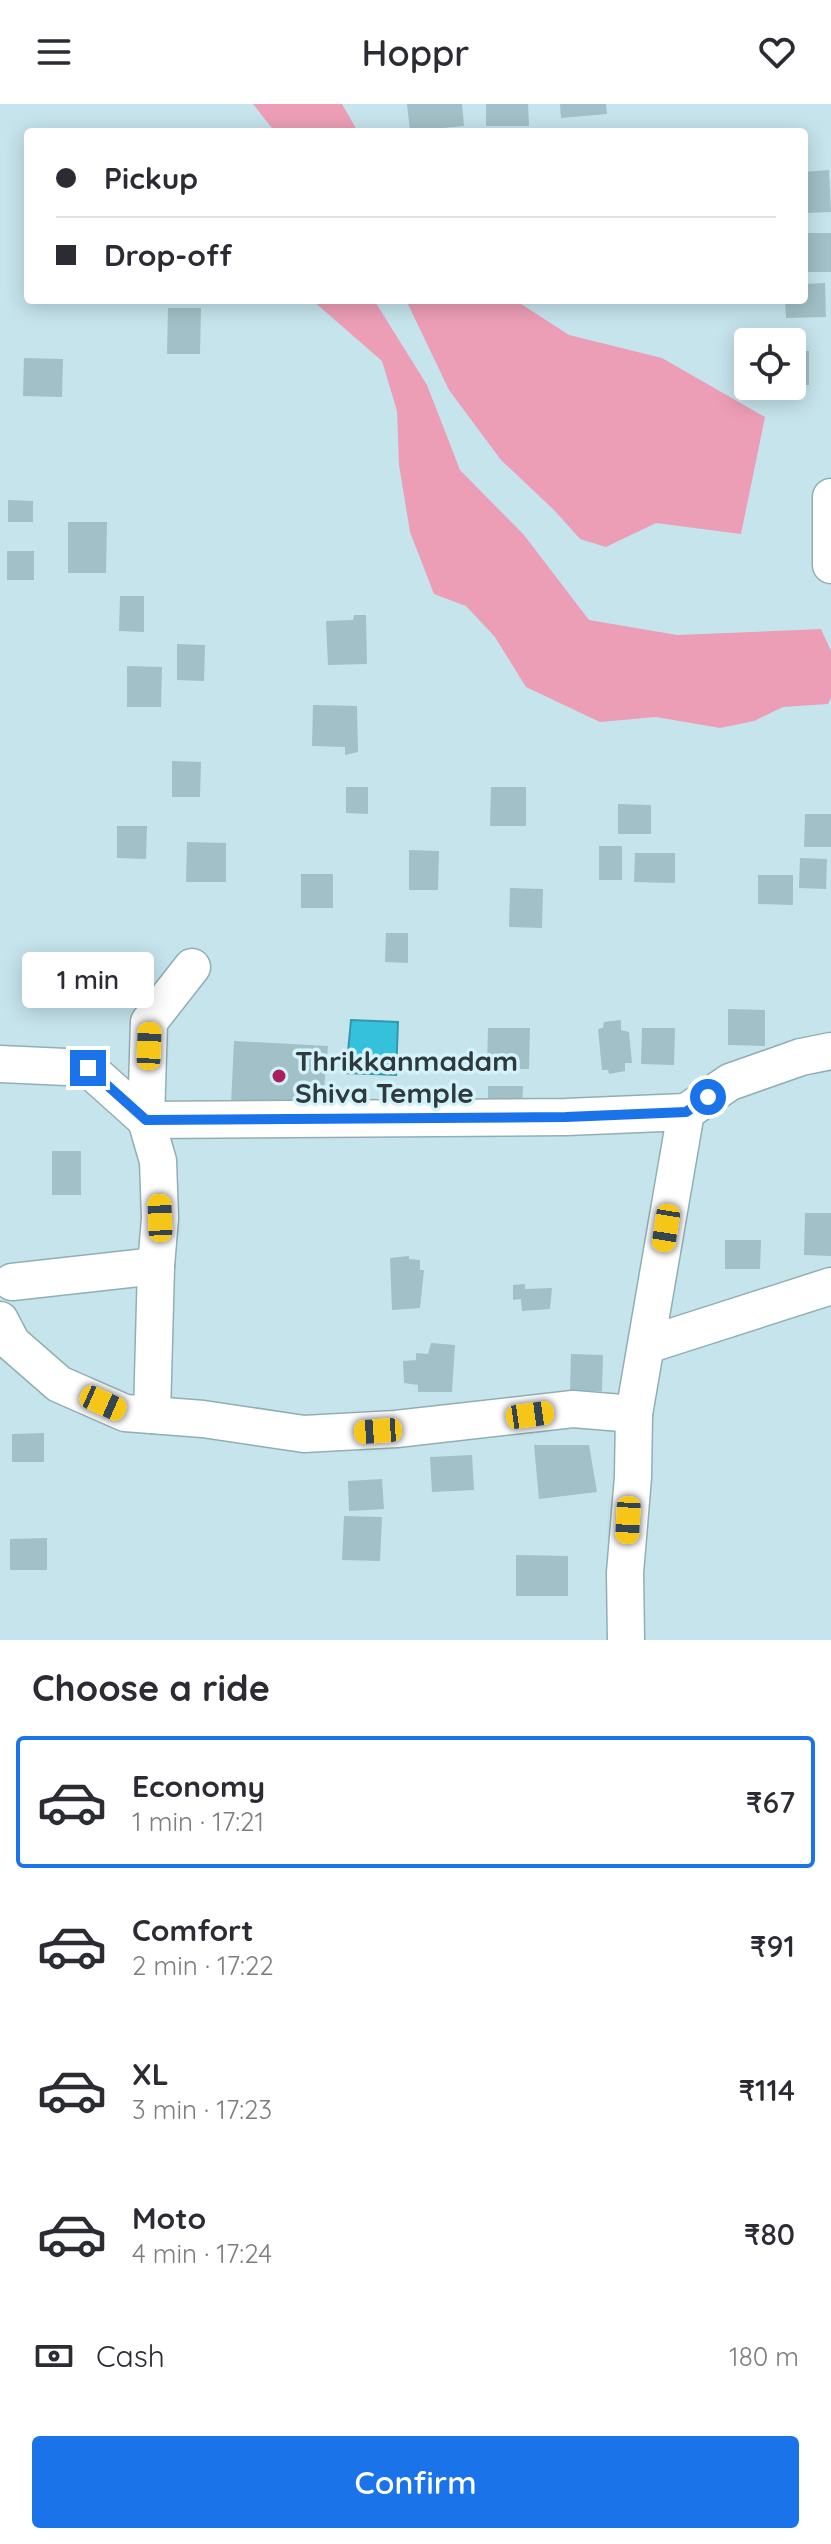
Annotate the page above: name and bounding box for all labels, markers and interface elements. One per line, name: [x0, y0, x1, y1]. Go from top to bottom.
icon: menu: [32, 30, 76, 74]
text: Hoppr: [362, 30, 469, 75]
icon: heart: [755, 30, 799, 74]
text: Pickup: [104, 159, 198, 197]
text: Drop-off: [104, 236, 232, 274]
map controls: [734, 328, 806, 400]
button: locate: [734, 328, 806, 400]
callout: 1 min: [22, 952, 154, 1008]
text: 1 min: [57, 963, 119, 996]
car: [136, 1022, 162, 1070]
place label: Thrikkanmadam Shiva Temple: [295, 1043, 518, 1110]
route end: [70, 1050, 106, 1086]
marker: Thrikkanmadam Shiva Temple: [270, 1067, 288, 1085]
route start: [690, 1079, 726, 1115]
car: [147, 1194, 173, 1242]
car: [650, 1202, 682, 1254]
car: [76, 1382, 130, 1424]
car: [505, 1400, 555, 1430]
car: [353, 1417, 403, 1445]
car: [615, 1495, 641, 1545]
text: Choose a ride: [32, 1665, 270, 1710]
icon: car: [36, 1766, 108, 1838]
text: Economy: [132, 1767, 265, 1805]
text: ₹67: [746, 1783, 795, 1821]
text: 1 min · 17:21: [132, 1805, 264, 1838]
icon: car: [36, 1910, 108, 1982]
text: Comfort: [132, 1911, 253, 1949]
text: ₹91: [750, 1927, 795, 1965]
text: 2 min · 17:22: [132, 1949, 274, 1982]
icon: car: [36, 2054, 108, 2126]
text: XL: [132, 2055, 169, 2093]
text: ₹114: [738, 2071, 795, 2109]
text: 3 min · 17:23: [132, 2093, 272, 2126]
icon: car: [36, 2198, 108, 2270]
text: Moto: [132, 2199, 206, 2237]
text: ₹80: [744, 2215, 795, 2253]
text: 4 min · 17:24: [132, 2237, 272, 2270]
icon: cash: [32, 2334, 76, 2378]
text: Cash: [96, 2337, 165, 2375]
text: 180 m: [729, 2340, 799, 2373]
button: Confirm: [32, 2436, 799, 2528]

